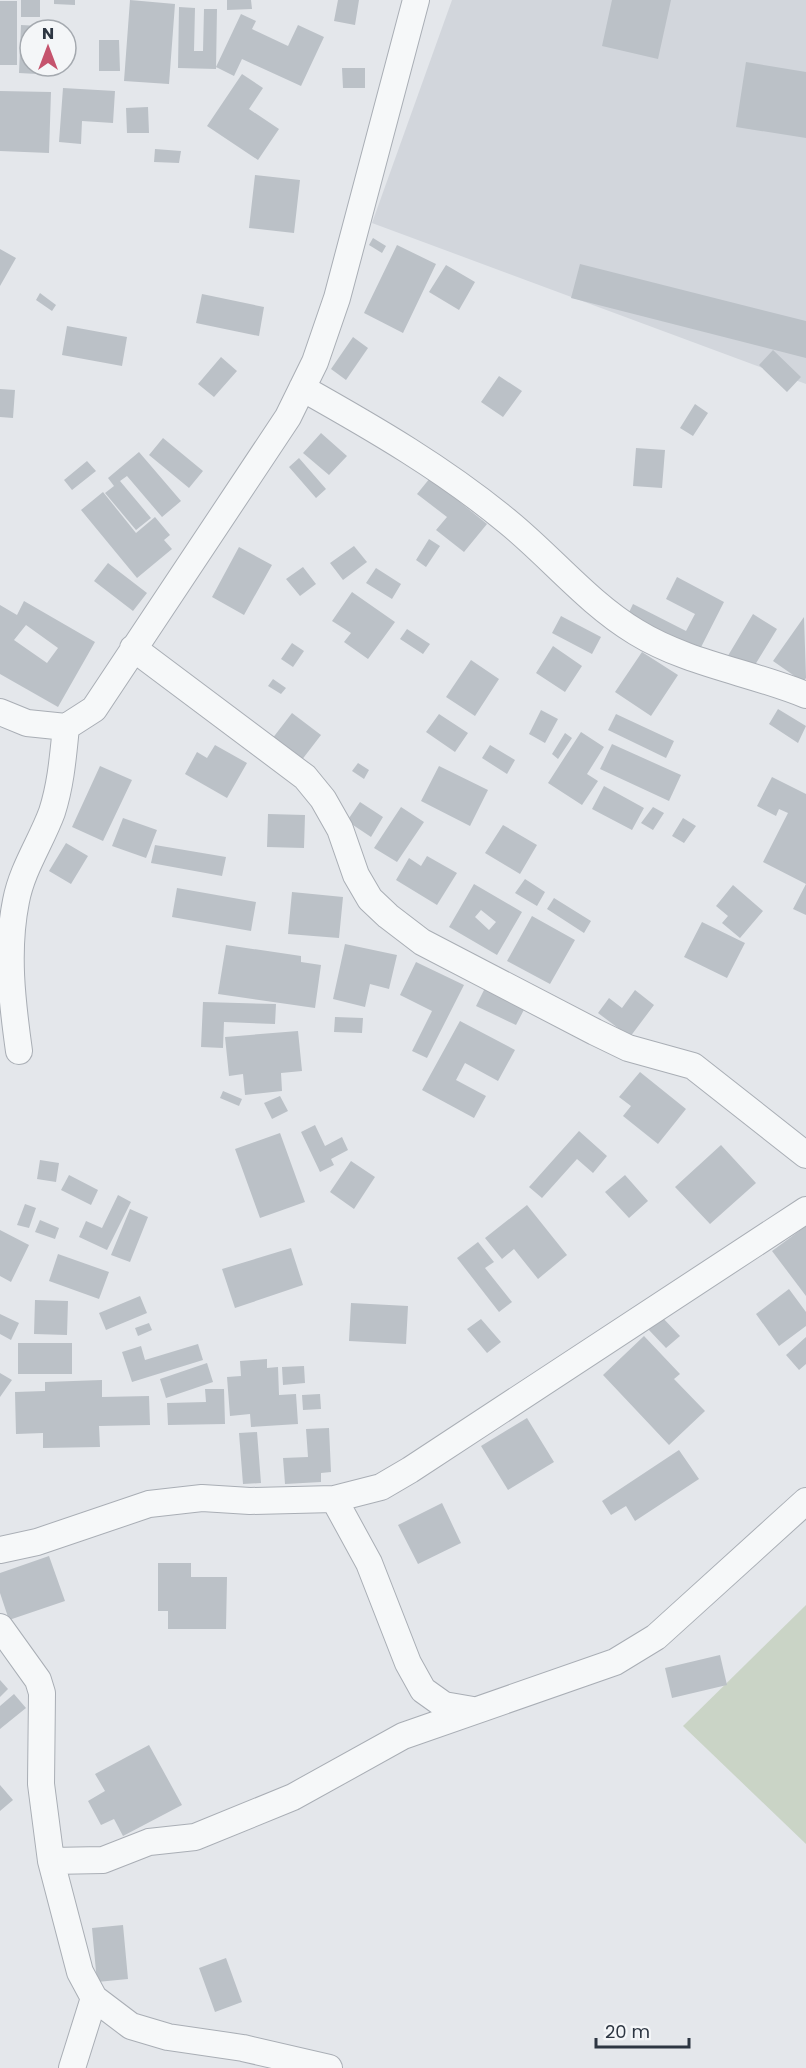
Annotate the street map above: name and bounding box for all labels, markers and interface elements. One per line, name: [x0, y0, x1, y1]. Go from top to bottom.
north arrow: [18, 18, 78, 78]
text: N: [42, 22, 54, 45]
scale bar: [596, 2011, 689, 2049]
text: 20 m: [605, 2019, 650, 2044]

